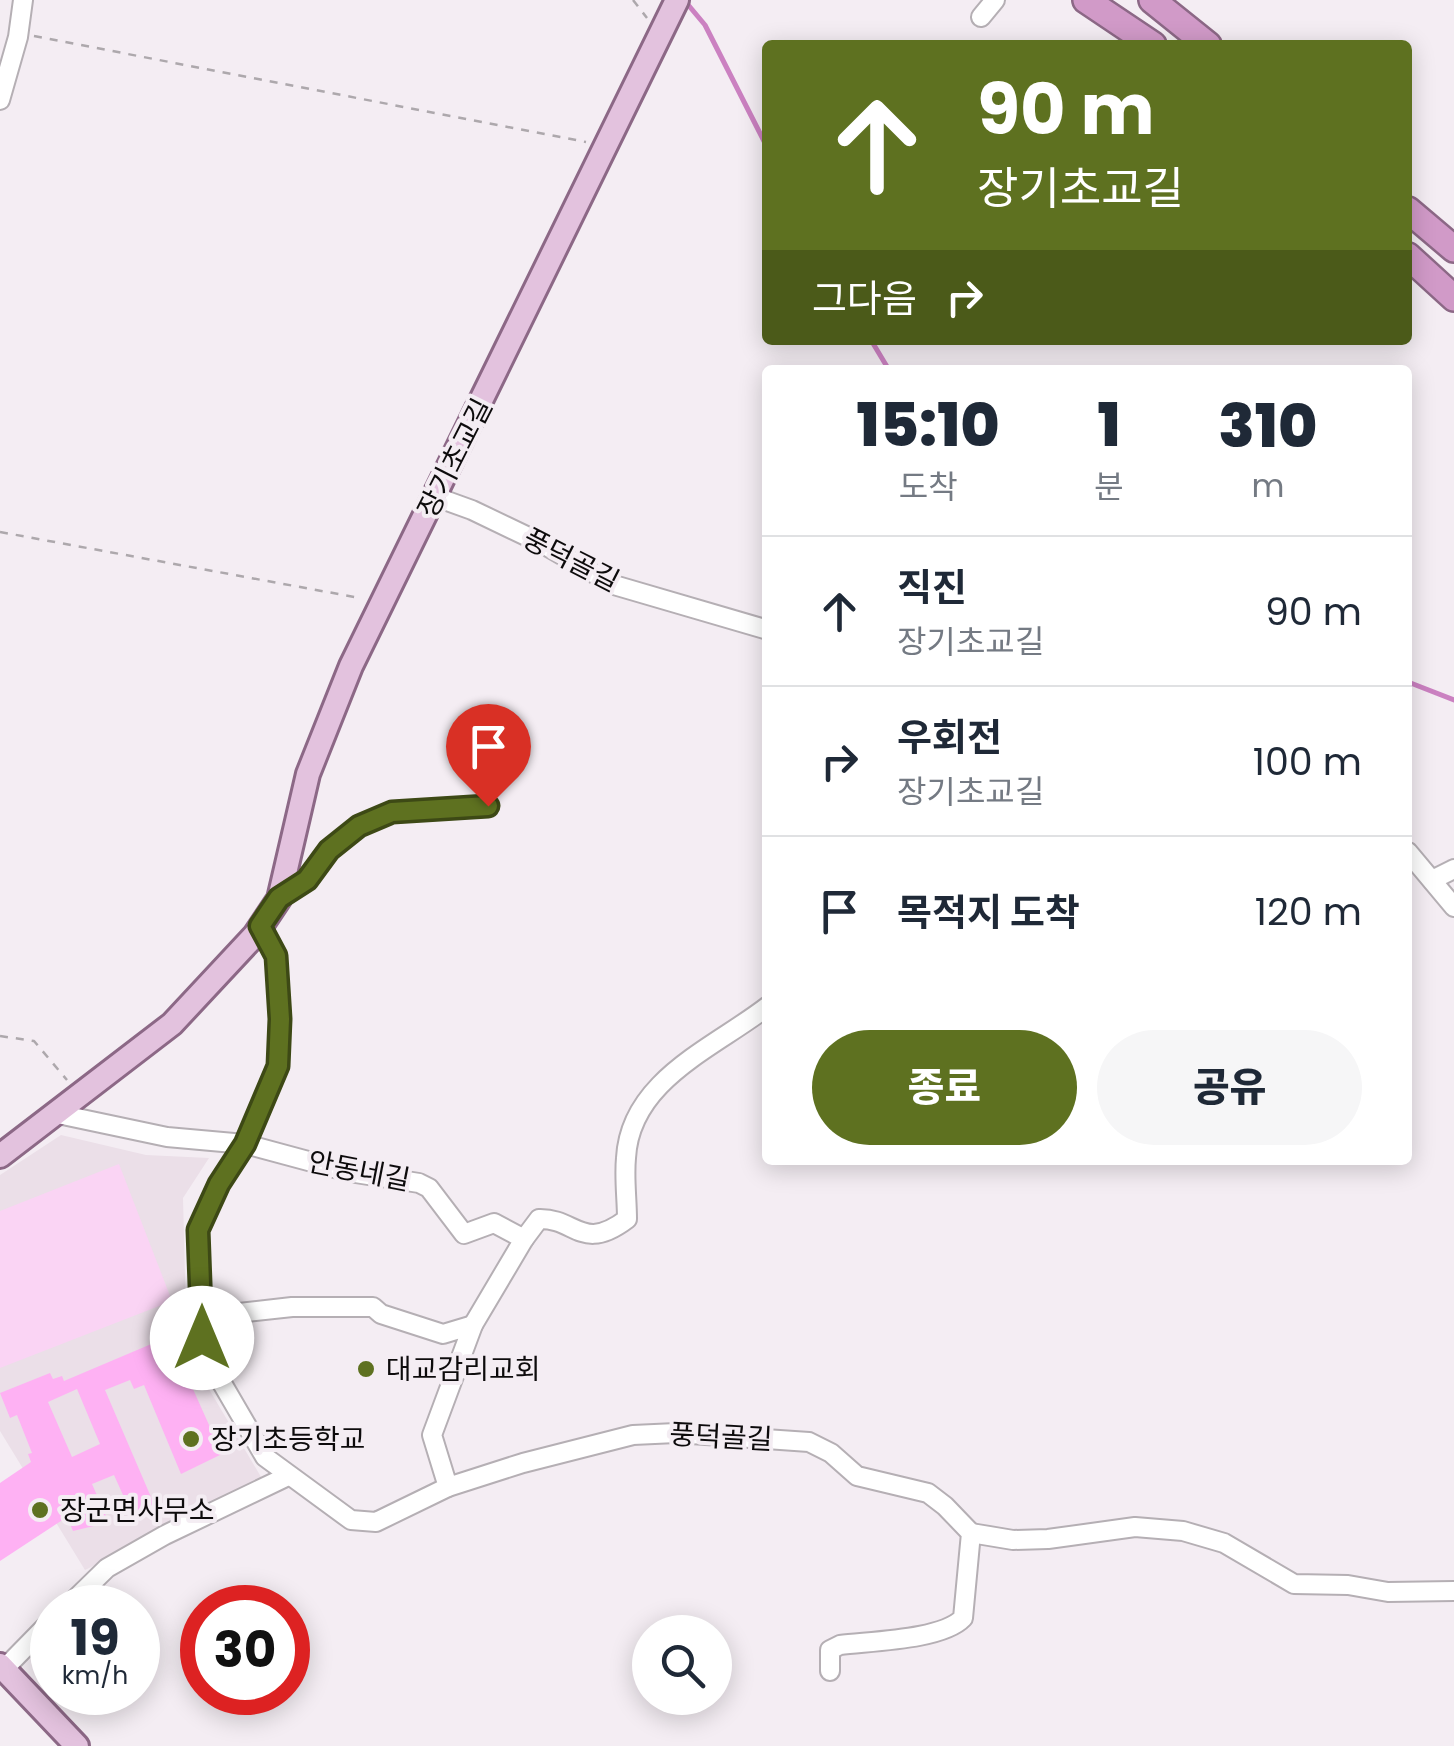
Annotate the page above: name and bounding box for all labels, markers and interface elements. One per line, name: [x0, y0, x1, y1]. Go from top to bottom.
text: 90 m: [977, 60, 1155, 159]
icon: ahead: [812, 80, 942, 210]
text: 장기초교길: [977, 157, 1184, 220]
icon: right: [937, 270, 992, 325]
text: 그다음: [812, 272, 917, 325]
text: 15:10: [857, 383, 1000, 467]
text: 1: [1097, 383, 1121, 467]
text: 310: [1218, 384, 1317, 468]
street label: 장기초교길: [408, 392, 502, 524]
text: m: [1251, 463, 1284, 508]
text: 도착: [899, 464, 958, 509]
text: 분: [1094, 464, 1124, 509]
street label: 풍덕골길: [516, 519, 626, 601]
text: 직진: [897, 561, 967, 614]
icon: ahead: [812, 584, 867, 639]
text: 90 m: [1265, 585, 1362, 638]
text: 장기초교길: [897, 619, 1044, 664]
pin: [446, 704, 531, 807]
text: 우회전: [897, 711, 1002, 764]
icon: arrive: [461, 719, 516, 774]
icon: right: [812, 734, 867, 789]
text: 100 m: [1253, 735, 1362, 788]
text: 장기초교길: [897, 769, 1044, 814]
icon: arrive: [812, 884, 867, 939]
text: 120 m: [1255, 885, 1362, 938]
text: 목적지 도착: [897, 886, 1080, 939]
button: 종료: [812, 1030, 1077, 1145]
button: 공유: [1097, 1030, 1362, 1145]
street label: 안동네길: [305, 1142, 413, 1200]
position arrow: [150, 1286, 254, 1390]
place label: 대교감리교회: [386, 1350, 541, 1389]
marker: 대교감리교회: [355, 1358, 377, 1380]
street label: 풍덕골길: [669, 1415, 773, 1459]
place label: 장기초등학교: [211, 1420, 366, 1459]
marker: 장기초등학교: [180, 1428, 202, 1450]
place label: 장군면사무소: [60, 1491, 215, 1530]
marker: 장군면사무소: [29, 1499, 51, 1521]
speed limit sign: 30: [180, 1585, 310, 1715]
text: 19: [70, 1602, 120, 1673]
map controls: [632, 1615, 732, 1715]
button: search: [632, 1615, 732, 1715]
text: km/h: [62, 1658, 128, 1693]

